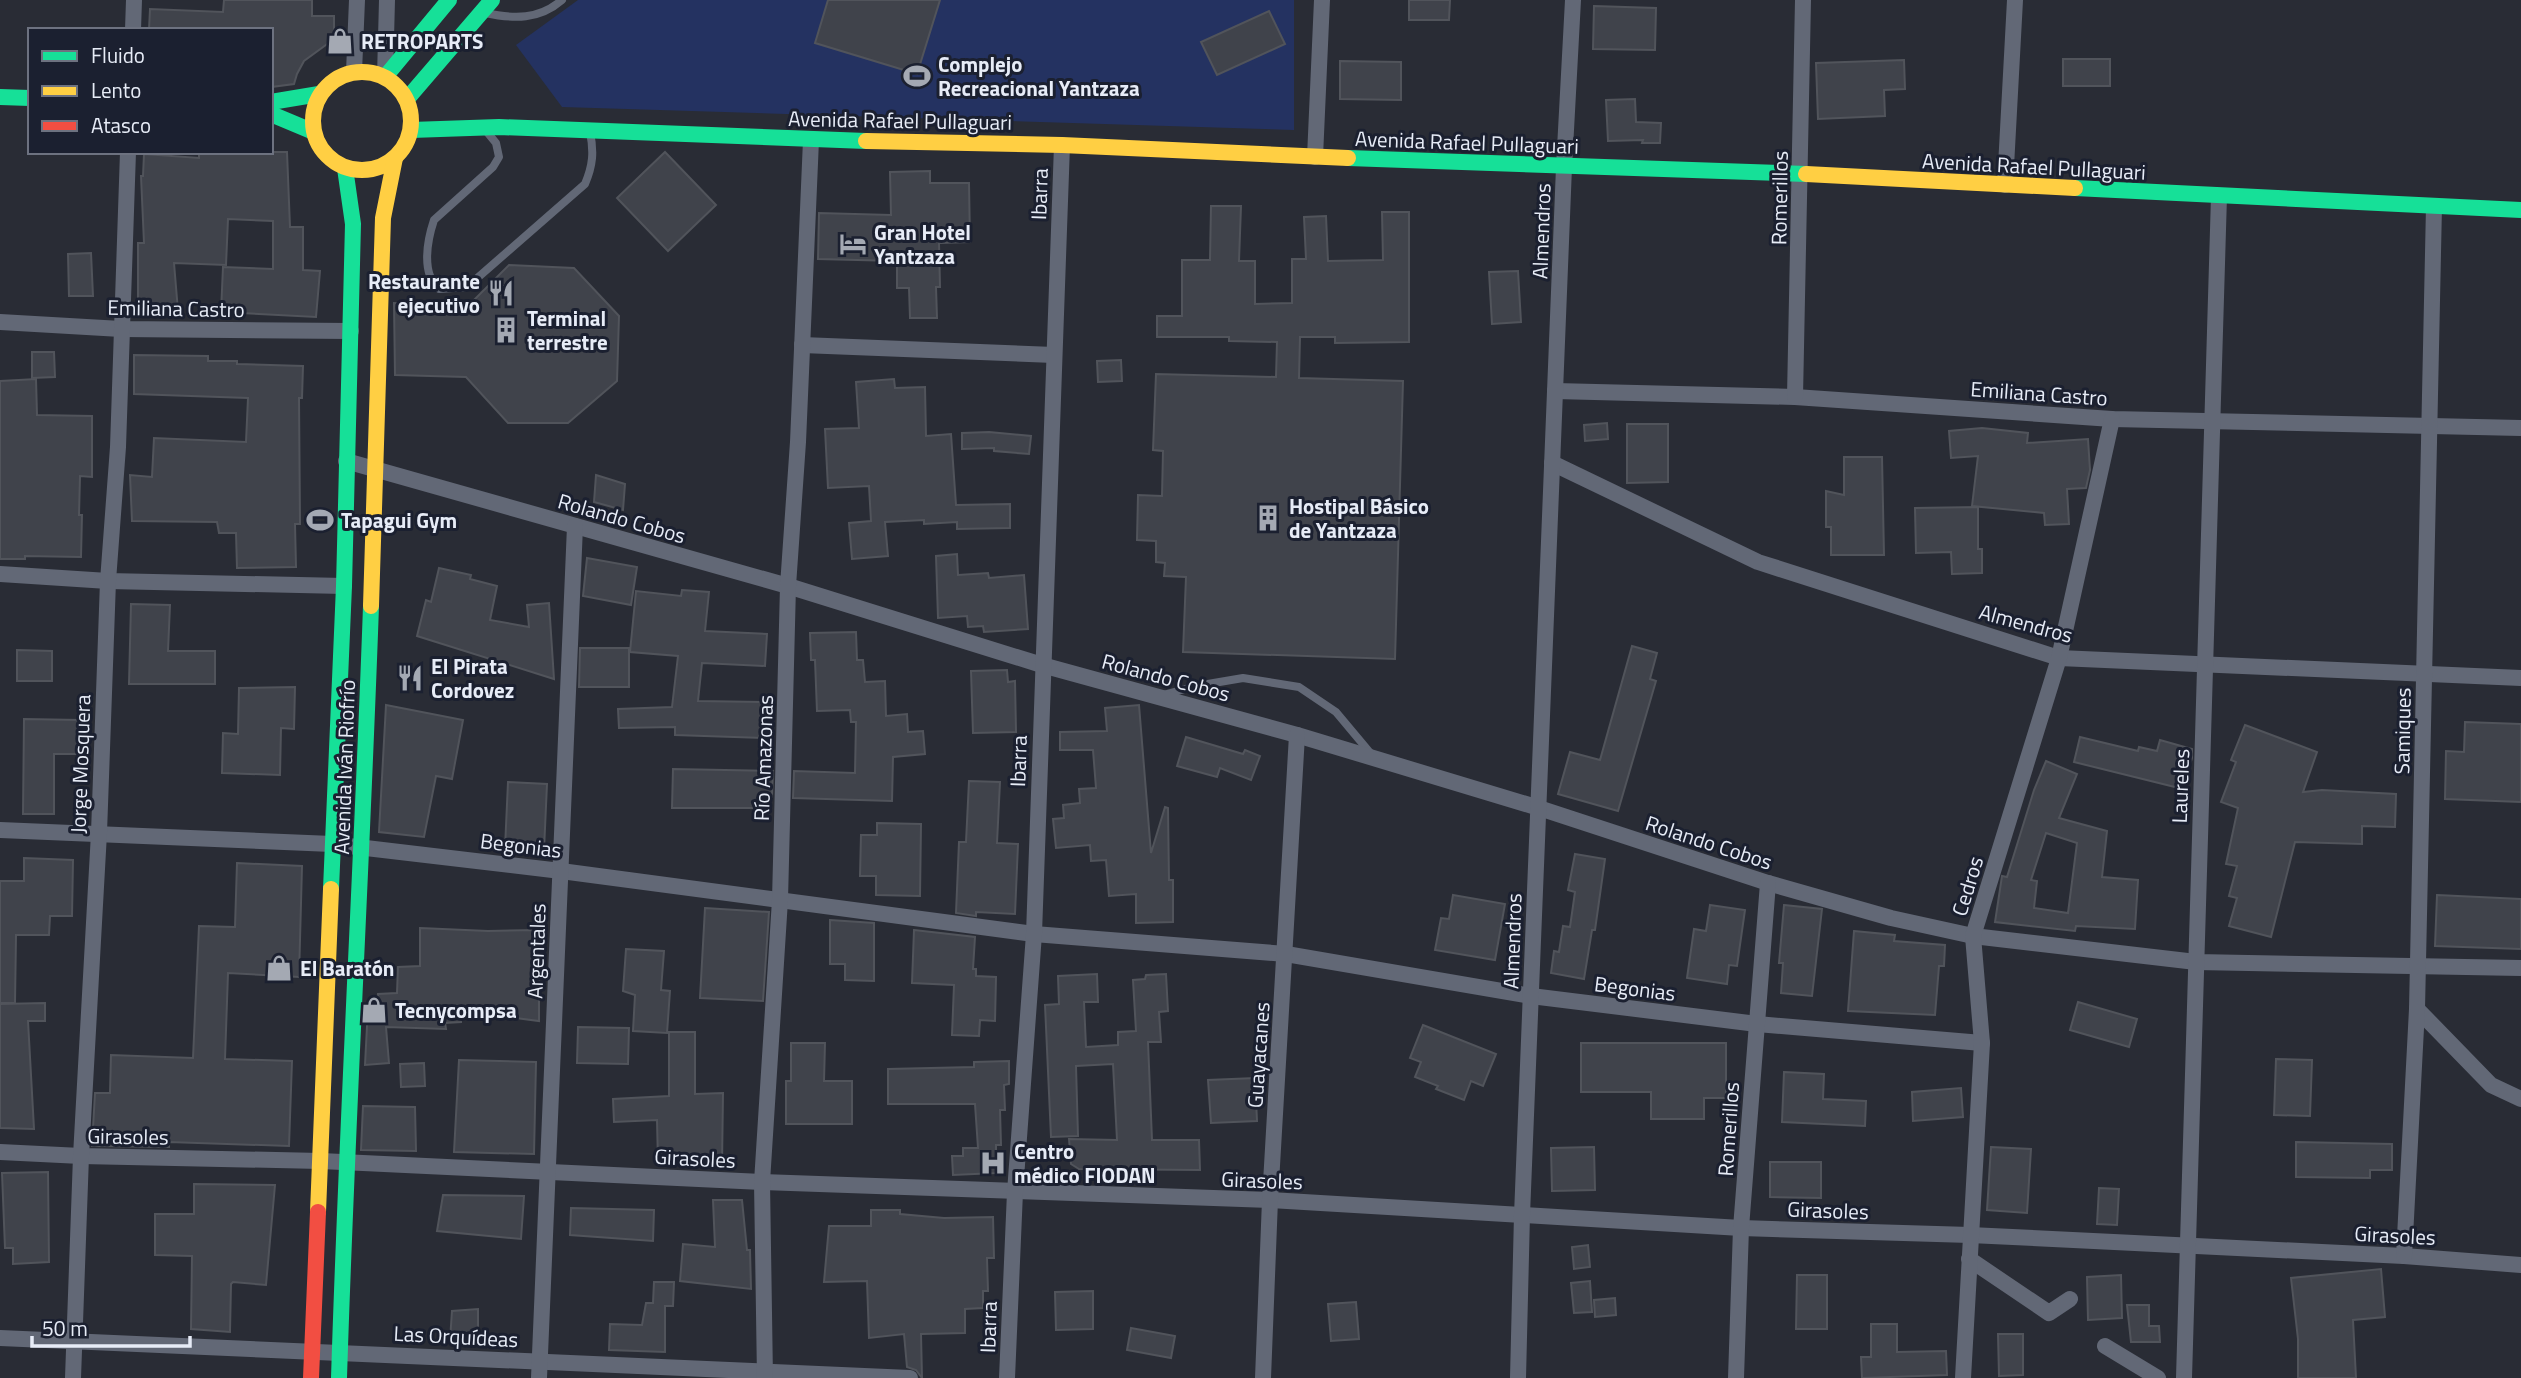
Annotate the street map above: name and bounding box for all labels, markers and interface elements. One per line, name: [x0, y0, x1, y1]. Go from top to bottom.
place label: RETROPARTS: [361, 25, 484, 57]
shop icon: RETROPARTS: [325, 26, 355, 56]
legend: [28, 28, 273, 154]
text: Fluido: [91, 39, 145, 71]
place label: Complejo Recreacional Yantzaza: [938, 48, 1140, 104]
sports icon: Complejo Recreacional Yantzaza: [902, 61, 932, 91]
text: Lento: [91, 74, 141, 106]
street label: Avenida Rafael Pullaguari: [788, 102, 1012, 138]
text: Atasco: [91, 109, 151, 141]
street label: Avenida Rafael Pullaguari: [1355, 122, 1579, 162]
street label: Avenida Rafael Pullaguari: [1921, 144, 2147, 188]
street label: Romerillos: [1762, 151, 1796, 245]
street label: Ibarra: [1022, 167, 1056, 220]
street label: Almendros: [1523, 183, 1559, 279]
place label: Gran Hotel Yantzaza: [874, 216, 971, 272]
hotel icon: Gran Hotel Yantzaza: [838, 229, 868, 259]
place label: Restaurante ejecutivo: [368, 265, 480, 321]
restaurant icon: Restaurante ejecutivo: [486, 278, 516, 308]
street label: Emiliana Castro: [107, 291, 245, 325]
place label: Terminal terrestre: [527, 302, 608, 358]
building icon: Terminal terrestre: [491, 315, 521, 345]
street label: Emiliana Castro: [1969, 372, 2109, 414]
street label: Rolando Cobos: [554, 484, 690, 552]
place label: Hostipal Básico de Yantzaza: [1289, 490, 1429, 546]
building icon: Hostipal Básico de Yantzaza: [1253, 503, 1283, 533]
place label: Tapagui Gym: [341, 504, 457, 536]
sports icon: Tapagui Gym: [305, 505, 335, 535]
street label: Almendros: [1976, 595, 2076, 651]
street label: Rolando Cobos: [1098, 645, 1234, 709]
place label: El Pirata Cordovez: [431, 650, 514, 706]
restaurant icon: El Pirata Cordovez: [395, 663, 425, 693]
street label: Avenida Iván Riofrío: [325, 679, 363, 855]
street label: Samiques: [2385, 687, 2419, 775]
street label: Jorge Mosquera: [62, 693, 98, 834]
street label: Río Amazonas: [745, 694, 781, 822]
street label: Ibarra: [1001, 734, 1035, 787]
street label: Laureles: [2163, 748, 2197, 824]
street label: Rolando Cobos: [1642, 806, 1776, 878]
street label: Begonias: [479, 824, 563, 866]
street label: Cedros: [1943, 852, 1991, 920]
street label: Almendros: [1494, 893, 1530, 989]
street label: Argentales: [518, 903, 554, 999]
place label: El Baratón: [300, 952, 394, 984]
shop icon: El Baratón: [264, 953, 294, 983]
street label: Begonias: [1593, 967, 1677, 1009]
place label: Tecnycompsa: [395, 994, 517, 1026]
shop icon: Tecnycompsa: [359, 995, 389, 1025]
street label: Guayacanes: [1238, 1001, 1278, 1109]
street label: Romerillos: [1709, 1081, 1747, 1177]
street label: Girasoles: [87, 1119, 169, 1153]
place label: Centro médico FIODAN: [1014, 1135, 1156, 1191]
street label: Girasoles: [654, 1140, 736, 1176]
hospital icon: Centro médico FIODAN: [978, 1148, 1008, 1178]
street label: Girasoles: [1221, 1163, 1303, 1197]
street label: Girasoles: [1787, 1193, 1869, 1227]
street label: Girasoles: [2354, 1217, 2436, 1253]
street label: Ibarra: [971, 1300, 1005, 1353]
scale bar: [32, 1304, 189, 1348]
text: 50 m: [42, 1312, 88, 1344]
street label: Las Orquídeas: [393, 1317, 519, 1355]

